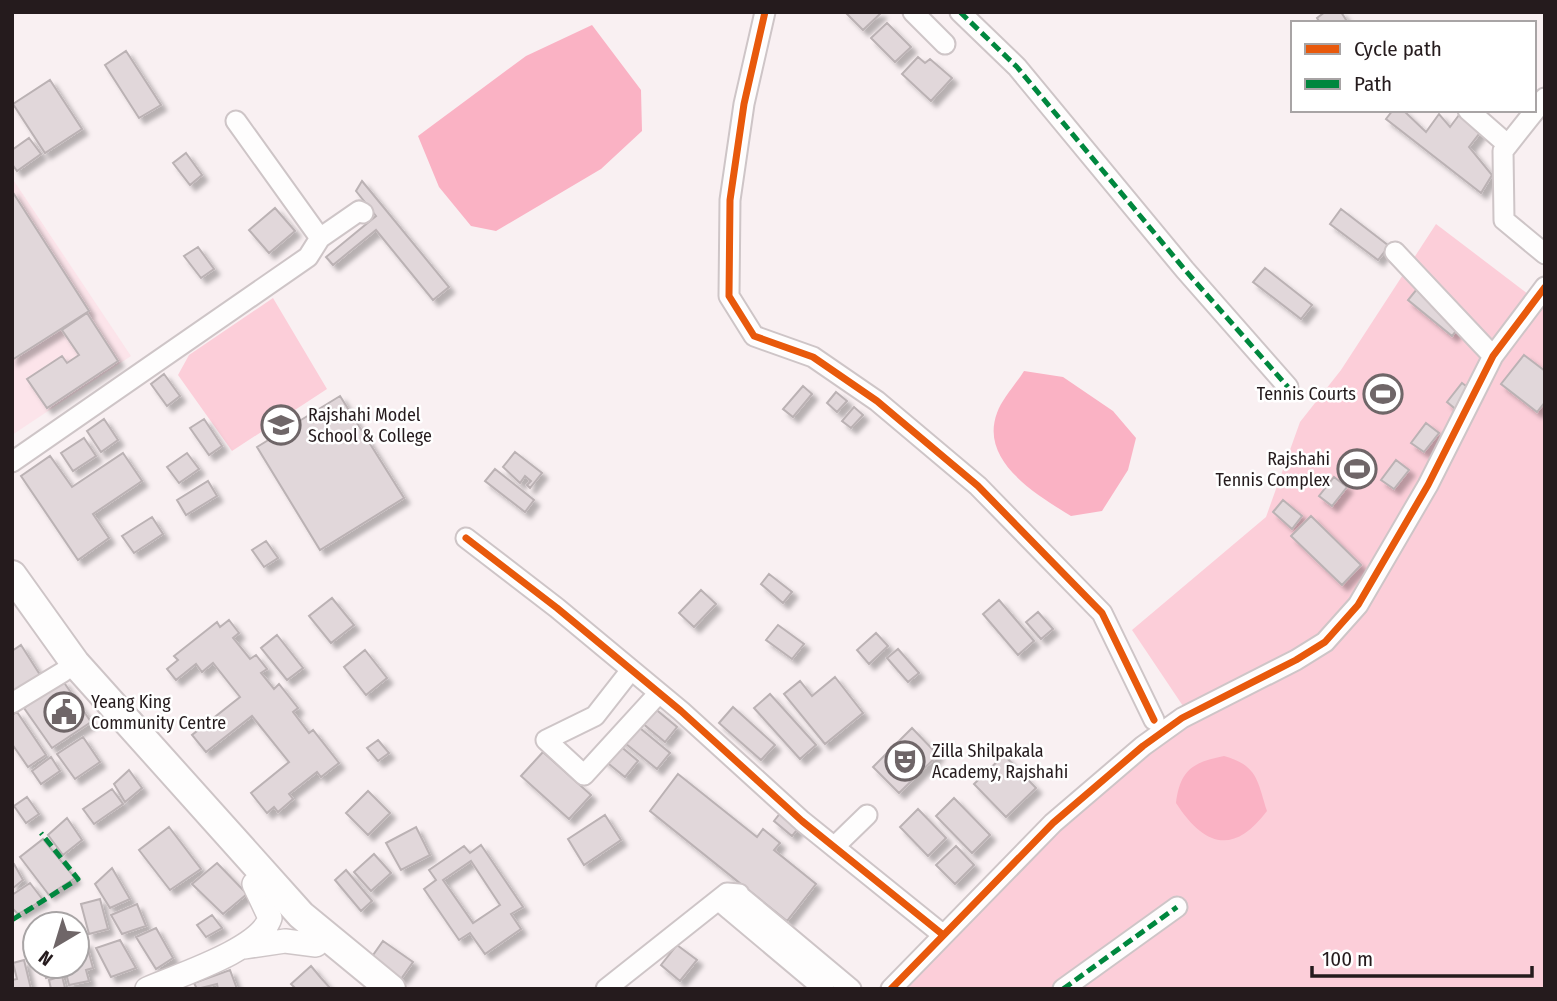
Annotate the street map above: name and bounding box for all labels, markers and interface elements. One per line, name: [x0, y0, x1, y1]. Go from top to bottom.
legend: [1291, 21, 1536, 112]
text: Cycle path: [1354, 36, 1442, 62]
text: Path: [1354, 71, 1392, 97]
sports icon: Tennis Courts: [1362, 373, 1404, 415]
place label: Tennis Courts: [1257, 383, 1356, 405]
school or university icon: Rajshahi Model School & College: [260, 404, 302, 446]
place label: Rajshahi Model School & College: [308, 404, 432, 447]
place label: Rajshahi Tennis Complex: [1215, 448, 1330, 491]
sports icon: Rajshahi Tennis Complex: [1336, 448, 1378, 490]
public building icon: Yeang King Community Centre: [43, 691, 85, 733]
place label: Yeang King Community Centre: [91, 691, 226, 734]
theatre icon: Zilla Shilpakala Academy, Rajshahi: [884, 740, 926, 782]
place label: Zilla Shilpakala Academy, Rajshahi: [932, 740, 1068, 783]
north arrow: [21, 910, 91, 980]
scale bar: [1312, 934, 1532, 978]
text: N: [34, 945, 57, 971]
text: 100 m: [1322, 946, 1373, 972]

